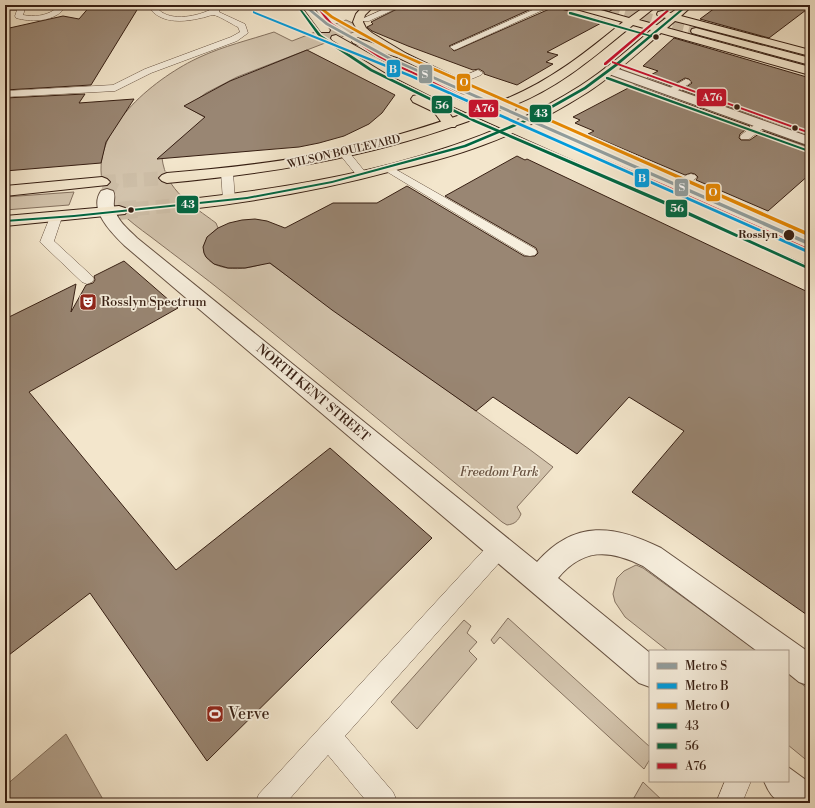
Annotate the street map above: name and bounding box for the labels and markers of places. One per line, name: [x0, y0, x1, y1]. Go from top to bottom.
unlabelled marker: [651, 32, 661, 42]
unlabelled marker: [732, 102, 742, 112]
unlabelled marker: [790, 123, 800, 133]
unlabelled marker: [126, 205, 136, 215]
place label: Rosslyn: [738, 228, 778, 242]
marker: Rosslyn: [782, 228, 796, 242]
theatre icon: Rosslyn Spectrum: [78, 292, 98, 312]
place label: Rosslyn Spectrum: [101, 294, 207, 310]
sports icon: Verve: [205, 704, 225, 724]
place label: Verve: [227, 704, 270, 724]

